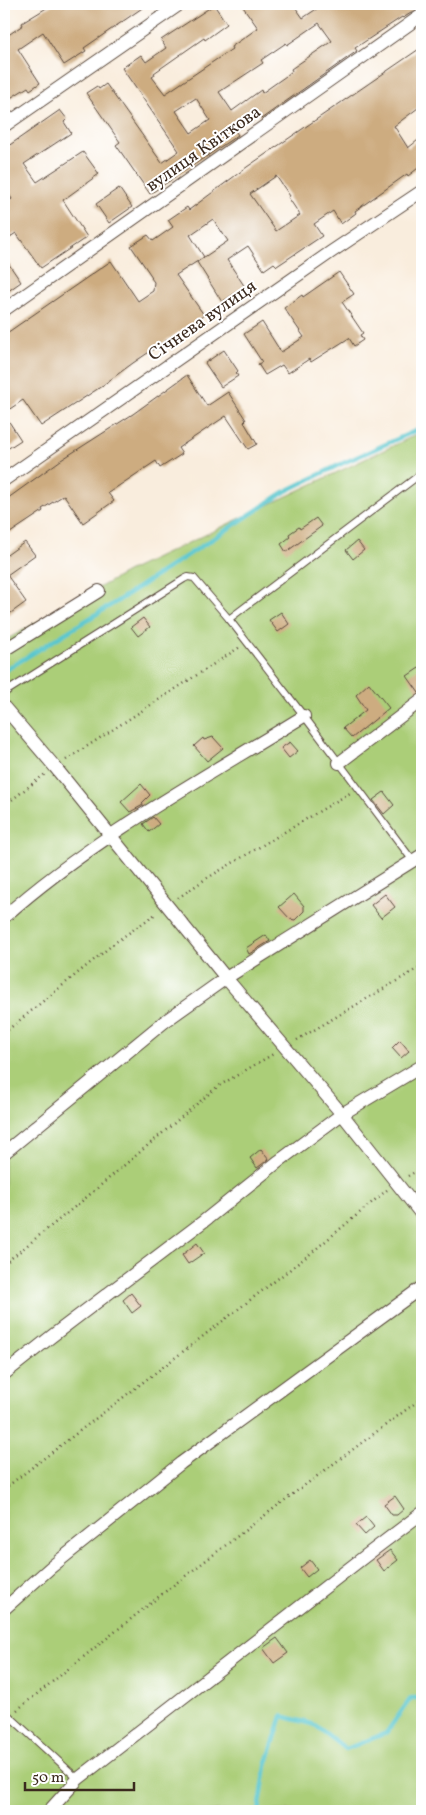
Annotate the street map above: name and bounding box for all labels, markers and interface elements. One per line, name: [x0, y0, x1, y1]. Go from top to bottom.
street label: вулиця Квіткова: [141, 100, 267, 198]
street label: Січнева вулиця: [144, 275, 262, 368]
scale bar: [25, 1760, 134, 1792]
text: 50 m: [32, 1768, 64, 1789]

